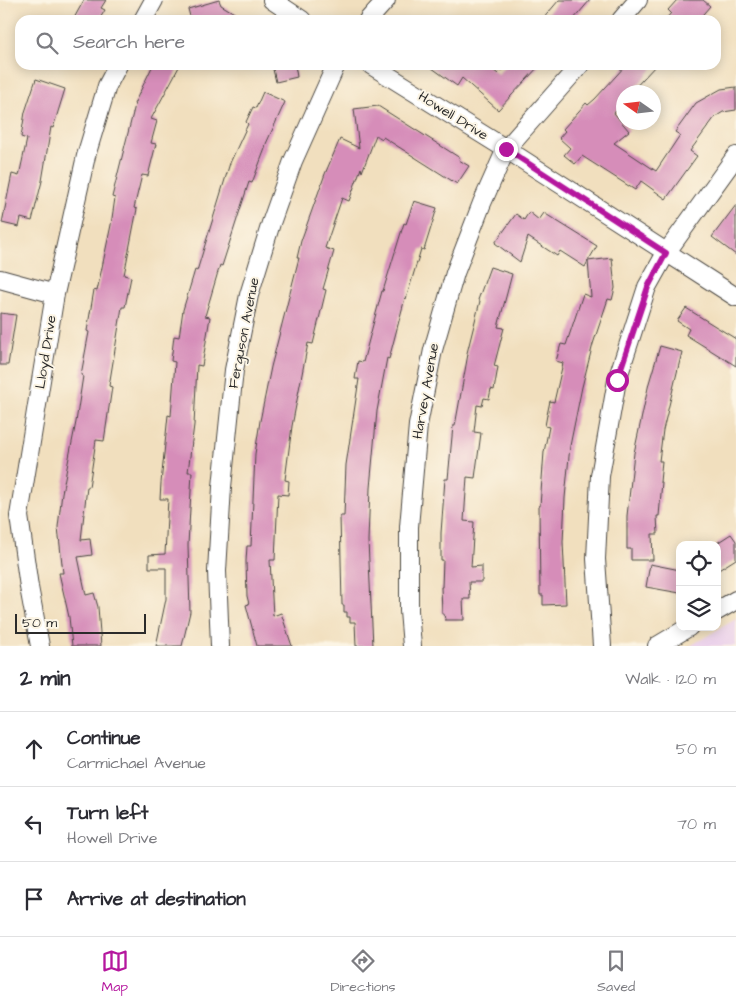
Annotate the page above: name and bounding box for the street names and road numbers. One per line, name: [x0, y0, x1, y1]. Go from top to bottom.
street label: Howell Drive: [414, 87, 492, 146]
street label: Ferguson Avenue: [223, 276, 265, 390]
street label: Lloyd Drive: [30, 313, 62, 390]
street label: Harvey Avenue: [408, 341, 444, 440]

